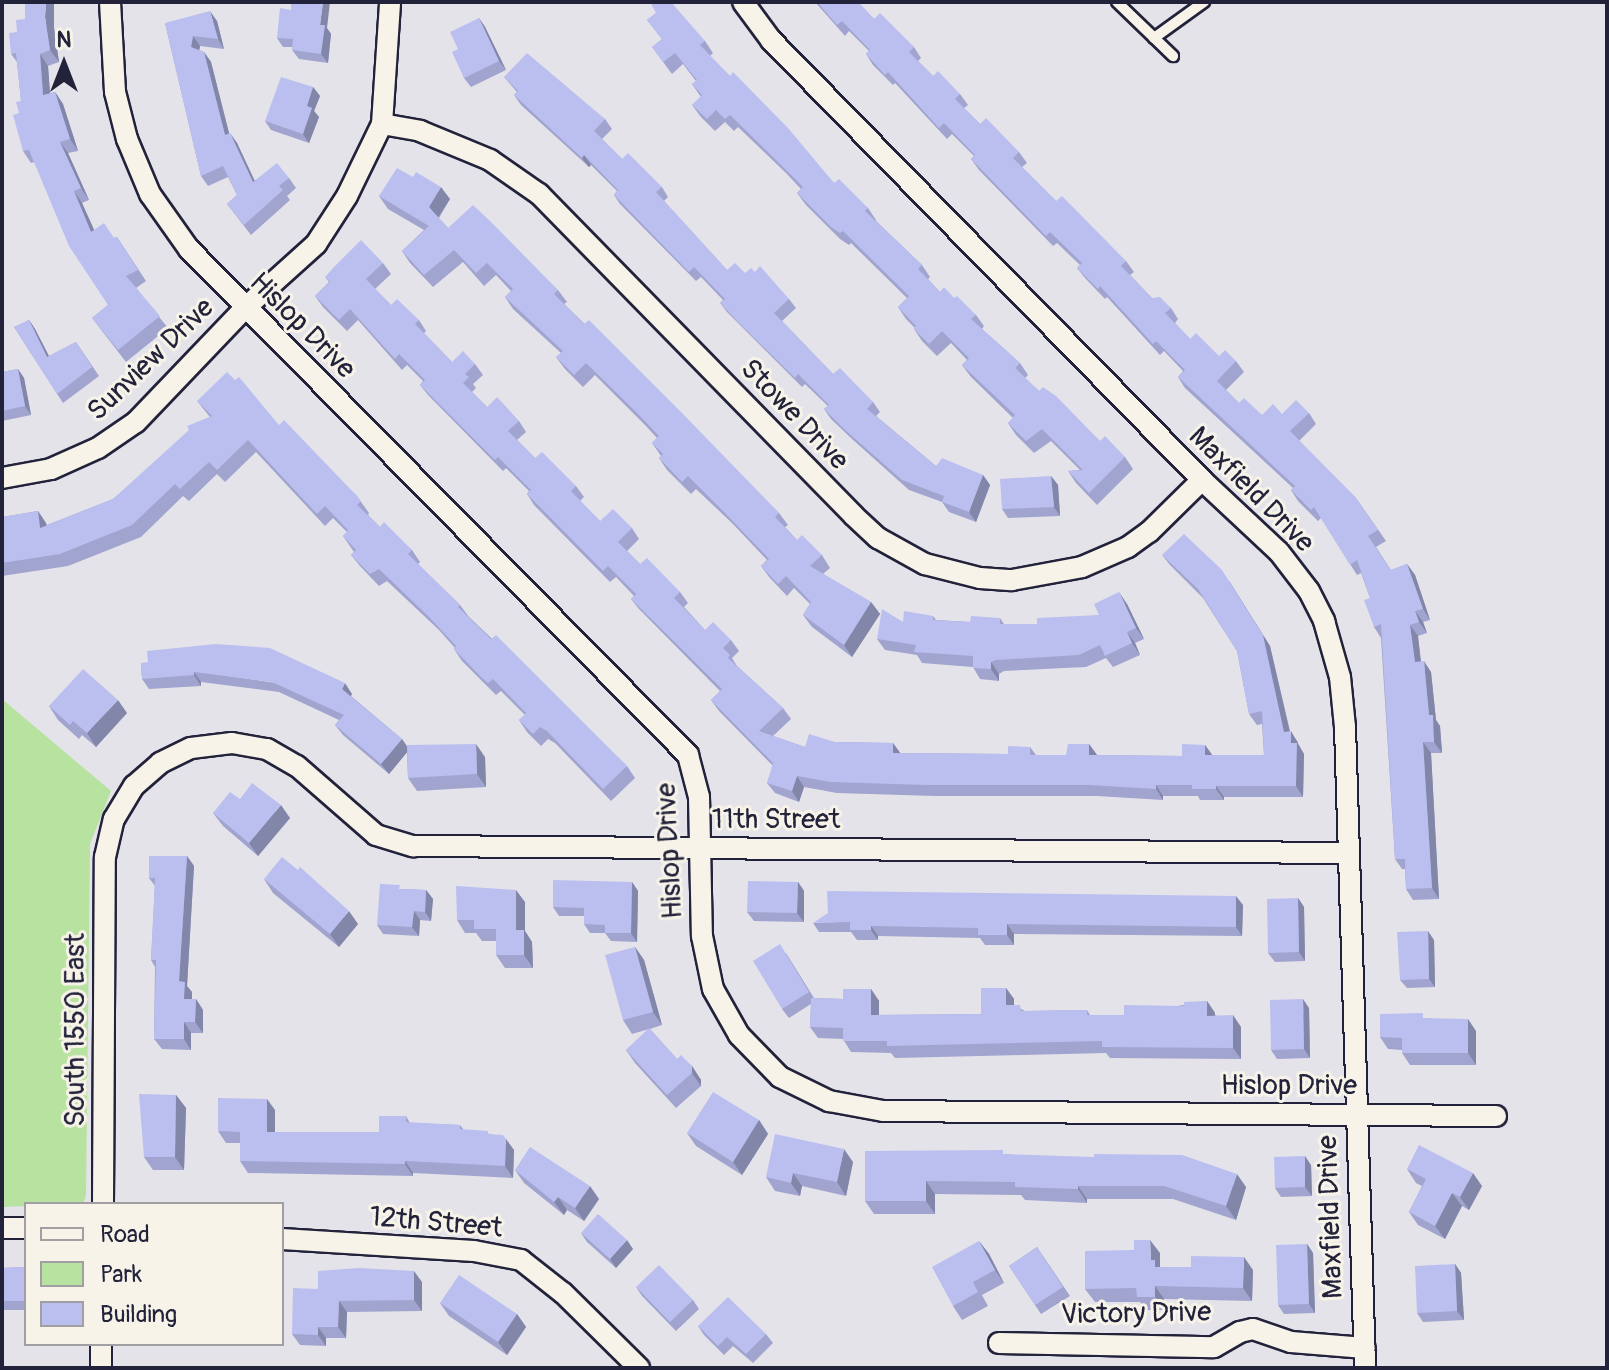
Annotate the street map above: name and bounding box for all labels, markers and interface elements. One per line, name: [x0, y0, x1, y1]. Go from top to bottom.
north arrow: [24, 24, 104, 104]
text: N: [57, 26, 71, 54]
street label: Hislop Drive: [242, 266, 362, 386]
street label: Sunview Drive: [81, 292, 221, 428]
street label: Stowe Drive: [733, 353, 855, 477]
street label: Maxfield Drive: [1181, 420, 1321, 560]
street label: Hislop Drive: [650, 782, 690, 920]
street label: 11th Street: [712, 803, 840, 837]
street label: South 1550 East: [59, 933, 93, 1127]
street label: Hislop Drive: [1221, 1069, 1357, 1103]
street label: Maxfield Drive: [1311, 1135, 1351, 1299]
street label: 12th Street: [368, 1200, 504, 1246]
legend: [24, 1202, 284, 1346]
text: Road: [100, 1220, 150, 1249]
text: Park: [100, 1260, 142, 1289]
street label: Victory Drive: [1061, 1296, 1211, 1332]
text: Building: [100, 1300, 177, 1329]

